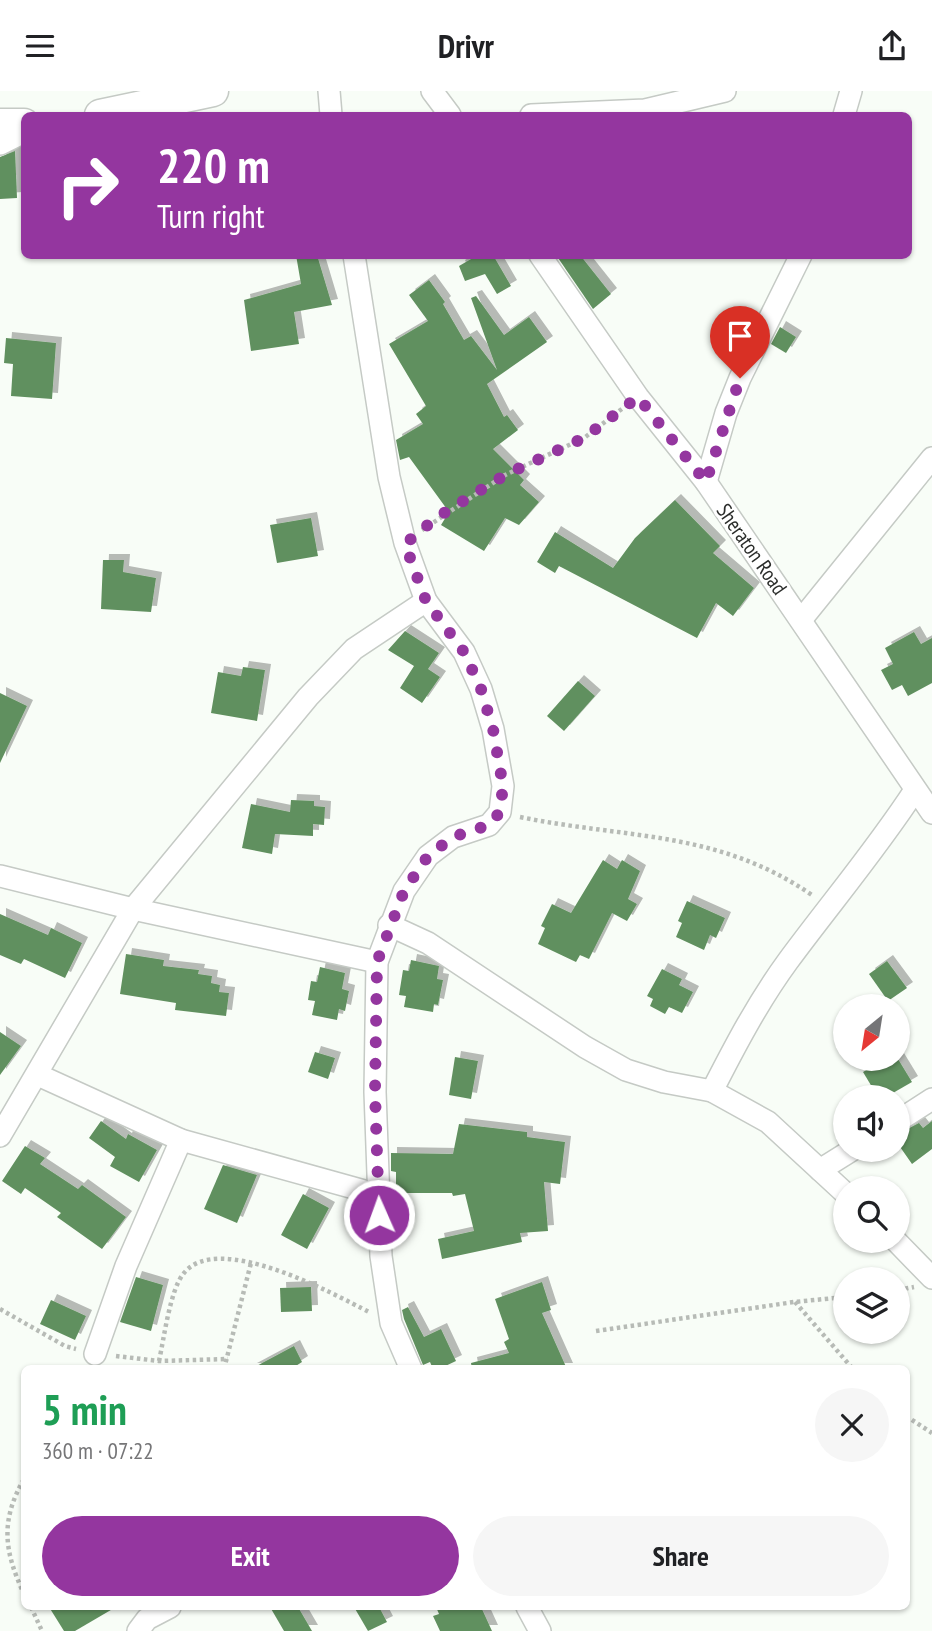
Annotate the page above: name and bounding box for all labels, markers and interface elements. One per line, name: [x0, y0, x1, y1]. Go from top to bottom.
text: Drivr: [438, 25, 494, 67]
icon: menu: [21, 27, 59, 65]
icon: share: [873, 27, 911, 65]
text: 220 m: [157, 133, 270, 197]
icon: right: [42, 140, 133, 231]
text: Turn right: [157, 195, 265, 237]
pin: [710, 306, 770, 378]
icon: arrive: [721, 317, 759, 355]
street label: Sheraton Road: [711, 498, 793, 600]
north arrow: [833, 994, 910, 1071]
map controls: [833, 994, 910, 1344]
button: sound: [833, 1085, 910, 1162]
button: search: [833, 1176, 910, 1253]
position arrow: [342, 1178, 416, 1252]
button: layers: [833, 1267, 910, 1344]
text: 5 min: [42, 1382, 127, 1437]
button: close: [815, 1388, 889, 1462]
text: 360 m · 07:22: [42, 1436, 154, 1465]
button: Exit: [42, 1516, 459, 1596]
button: Share: [473, 1516, 889, 1596]

